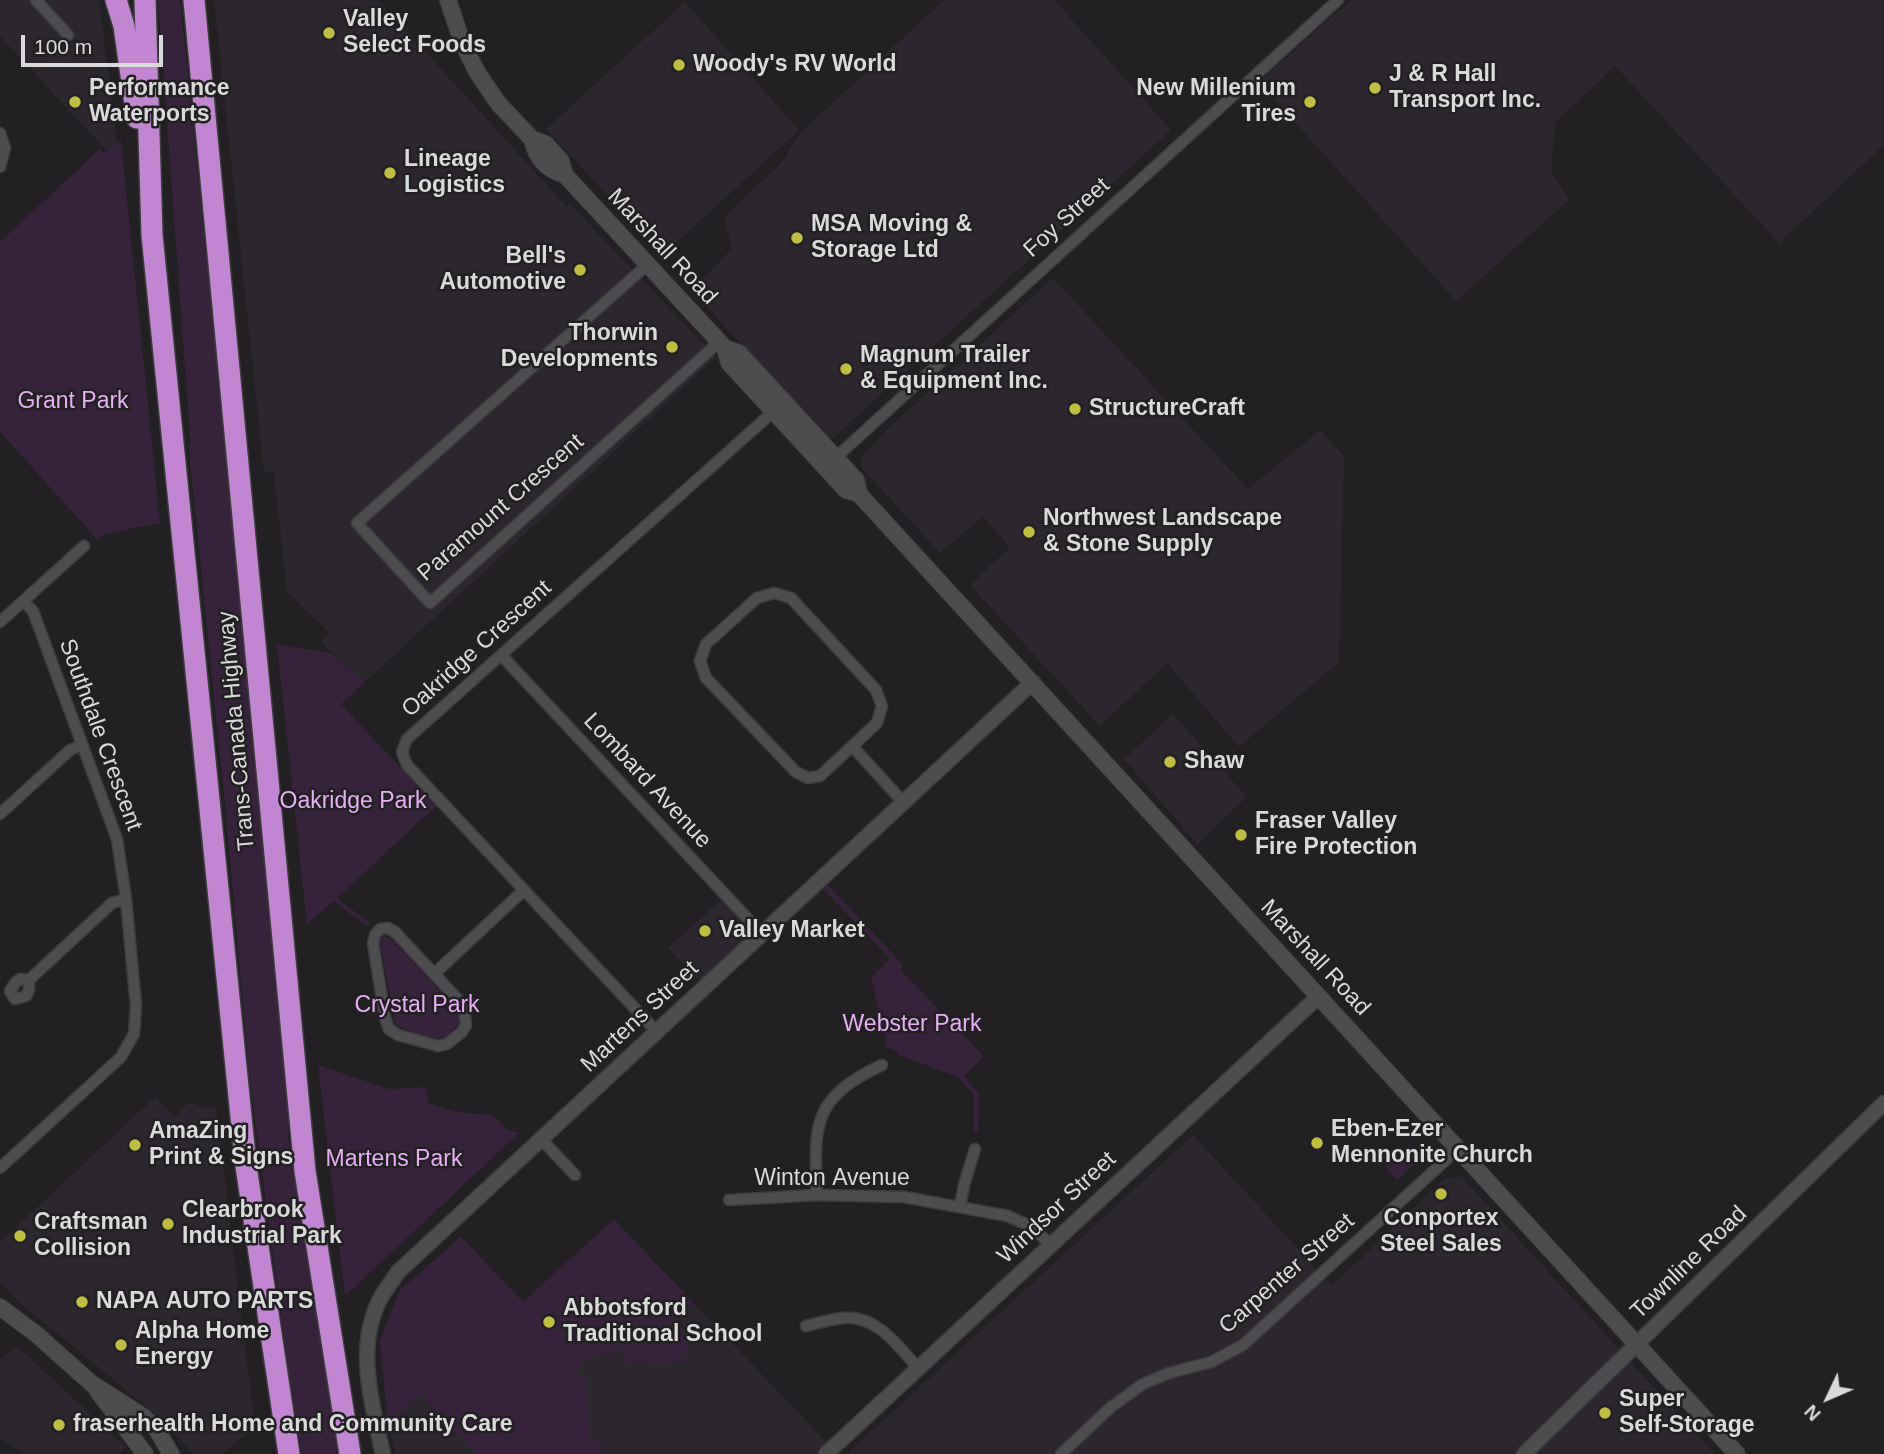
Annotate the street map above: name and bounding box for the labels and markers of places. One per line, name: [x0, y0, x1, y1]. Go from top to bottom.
place label: Valley Select Foods: [343, 6, 486, 60]
marker: Valley Select Foods: [321, 25, 337, 41]
place label: Woody's RV World: [693, 51, 897, 79]
marker: Woody's RV World: [671, 57, 687, 73]
place label: J & R Hall Transport Inc.: [1389, 61, 1541, 115]
place label: Performance Waterports: [89, 75, 230, 129]
place label: New Millenium Tires: [1136, 75, 1296, 129]
marker: J & R Hall Transport Inc.: [1367, 80, 1383, 96]
marker: Performance Waterports: [67, 94, 83, 110]
marker: New Millenium Tires: [1302, 94, 1318, 110]
place label: Lineage Logistics: [404, 146, 505, 200]
marker: Lineage Logistics: [382, 165, 398, 181]
place label: MSA Moving & Storage Ltd: [811, 211, 972, 265]
marker: MSA Moving & Storage Ltd: [789, 230, 805, 246]
place label: Bell's Automotive: [440, 243, 566, 297]
marker: Bell's Automotive: [572, 262, 588, 278]
place label: Thorwin Developments: [501, 320, 658, 374]
marker: Thorwin Developments: [664, 339, 680, 355]
place label: Magnum Trailer & Equipment Inc.: [860, 342, 1048, 396]
marker: Magnum Trailer & Equipment Inc.: [838, 361, 854, 377]
place label: StructureCraft: [1089, 395, 1245, 423]
marker: StructureCraft: [1067, 401, 1083, 417]
place label: Northwest Landscape & Stone Supply: [1043, 505, 1282, 559]
marker: Northwest Landscape & Stone Supply: [1021, 524, 1037, 540]
place label: Shaw: [1184, 748, 1244, 776]
marker: Shaw: [1162, 754, 1178, 770]
place label: Fraser Valley Fire Protection: [1255, 808, 1417, 862]
marker: Fraser Valley Fire Protection: [1233, 827, 1249, 843]
place label: Valley Market: [719, 917, 865, 945]
marker: Valley Market: [697, 923, 713, 939]
place label: Eben-Ezer Mennonite Church: [1331, 1116, 1533, 1170]
place label: AmaZing Print & Signs: [149, 1118, 293, 1172]
marker: Eben-Ezer Mennonite Church: [1309, 1135, 1325, 1151]
marker: AmaZing Print & Signs: [127, 1137, 143, 1153]
marker: Conportex Steel Sales: [1433, 1186, 1449, 1202]
place label: Clearbrook Industrial Park: [182, 1197, 342, 1251]
place label: Conportex Steel Sales: [1380, 1205, 1502, 1259]
place label: Craftsman Collision: [34, 1209, 148, 1263]
marker: Clearbrook Industrial Park: [160, 1216, 176, 1232]
marker: Craftsman Collision: [12, 1228, 28, 1244]
place label: NAPA AUTO PARTS: [96, 1288, 313, 1316]
marker: NAPA AUTO PARTS: [74, 1294, 90, 1310]
place label: Abbotsford Traditional School: [563, 1295, 762, 1349]
marker: Abbotsford Traditional School: [541, 1314, 557, 1330]
place label: Alpha Home Energy: [135, 1318, 269, 1372]
marker: Alpha Home Energy: [113, 1337, 129, 1353]
place label: Super Self-Storage: [1619, 1386, 1754, 1440]
marker: Super Self-Storage: [1597, 1405, 1613, 1421]
place label: fraserhealth Home and Community Care: [73, 1411, 513, 1439]
marker: fraserhealth Home and Community Care: [51, 1417, 67, 1433]

